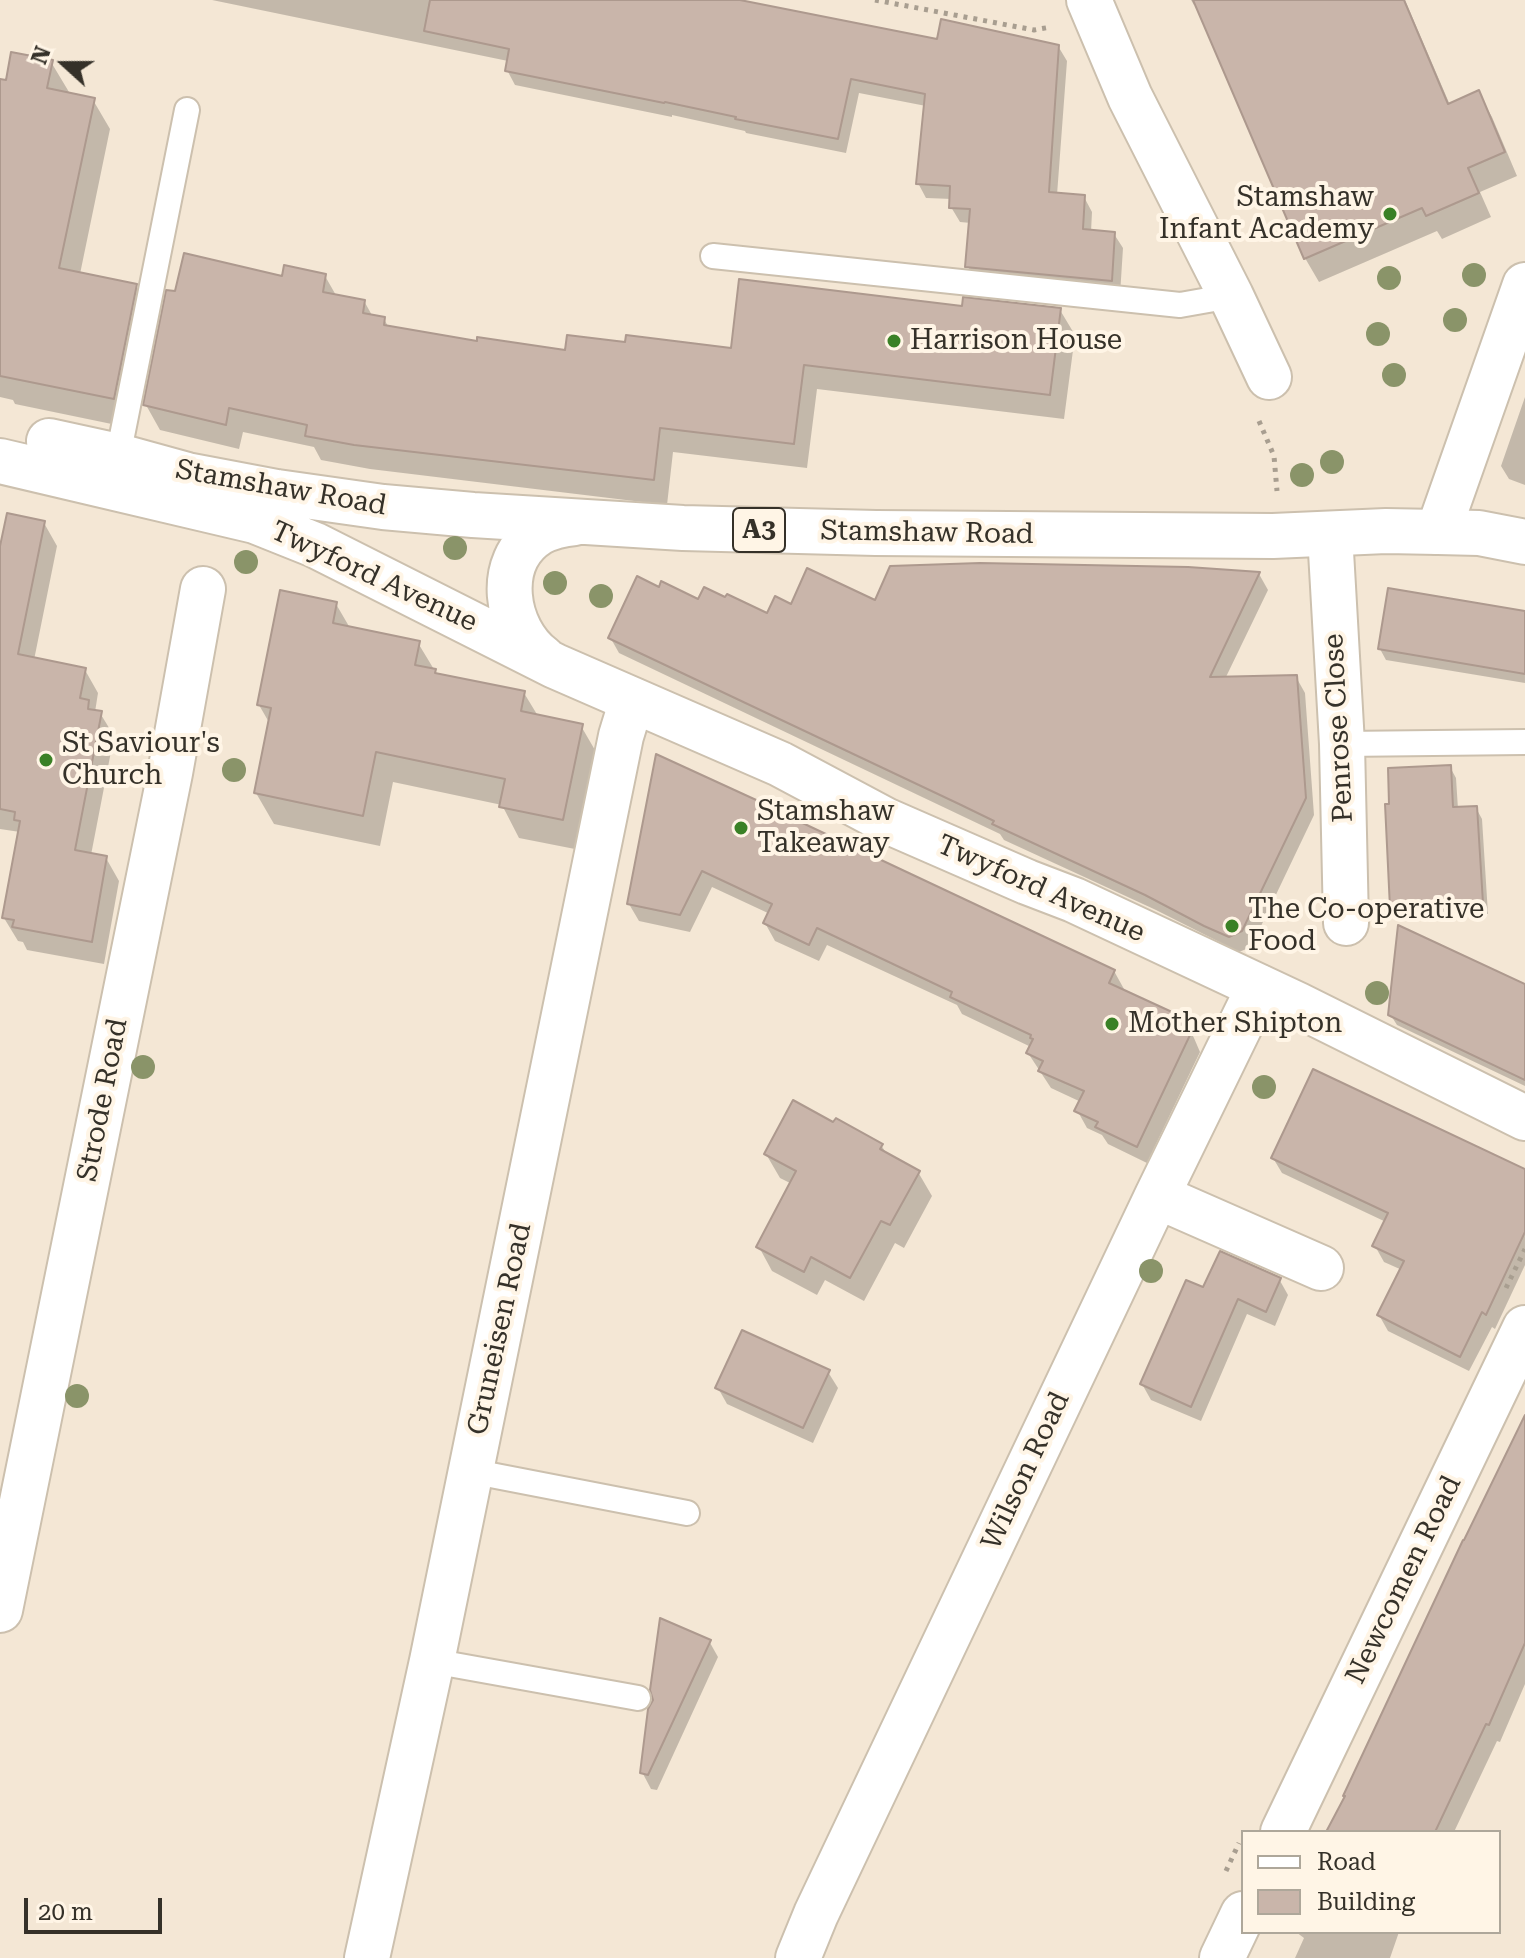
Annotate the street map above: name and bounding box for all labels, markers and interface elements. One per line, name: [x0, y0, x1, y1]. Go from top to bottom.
north arrow: [24, 24, 104, 104]
text: N: [26, 43, 56, 68]
place label: Stamshaw Infant Academy: [1159, 181, 1374, 247]
marker: Stamshaw Infant Academy: [1381, 205, 1399, 223]
place label: Harrison House: [910, 324, 1122, 358]
marker: Harrison House: [885, 332, 903, 350]
street label: Stamshaw Road: [173, 453, 389, 523]
road number: A3: [733, 508, 785, 552]
street label: Twyford Avenue: [265, 514, 483, 640]
street label: Stamshaw Road: [820, 514, 1034, 552]
street label: Penrose Close: [1317, 633, 1361, 823]
place label: St Saviour's Church: [62, 727, 220, 793]
marker: St Saviour's Church: [37, 751, 55, 769]
place label: Stamshaw Takeaway: [757, 795, 894, 861]
marker: Stamshaw Takeaway: [732, 819, 750, 837]
street label: Twyford Avenue: [932, 828, 1150, 950]
place label: The Co-operative Food: [1248, 893, 1484, 959]
marker: The Co-operative Food: [1223, 917, 1241, 935]
place label: Mother Shipton: [1128, 1007, 1342, 1041]
marker: Mother Shipton: [1103, 1015, 1121, 1033]
street label: Strode Road: [71, 1016, 135, 1184]
street label: Gruneisen Road: [461, 1220, 539, 1438]
street label: Wilson Road: [975, 1387, 1077, 1555]
street label: Newcomen Road: [1339, 1470, 1469, 1690]
legend: [1241, 1830, 1501, 1934]
text: Road: [1317, 1848, 1376, 1876]
scale bar: [28, 1882, 166, 1932]
text: Building: [1317, 1888, 1415, 1916]
text: 20 m: [38, 1898, 93, 1926]

